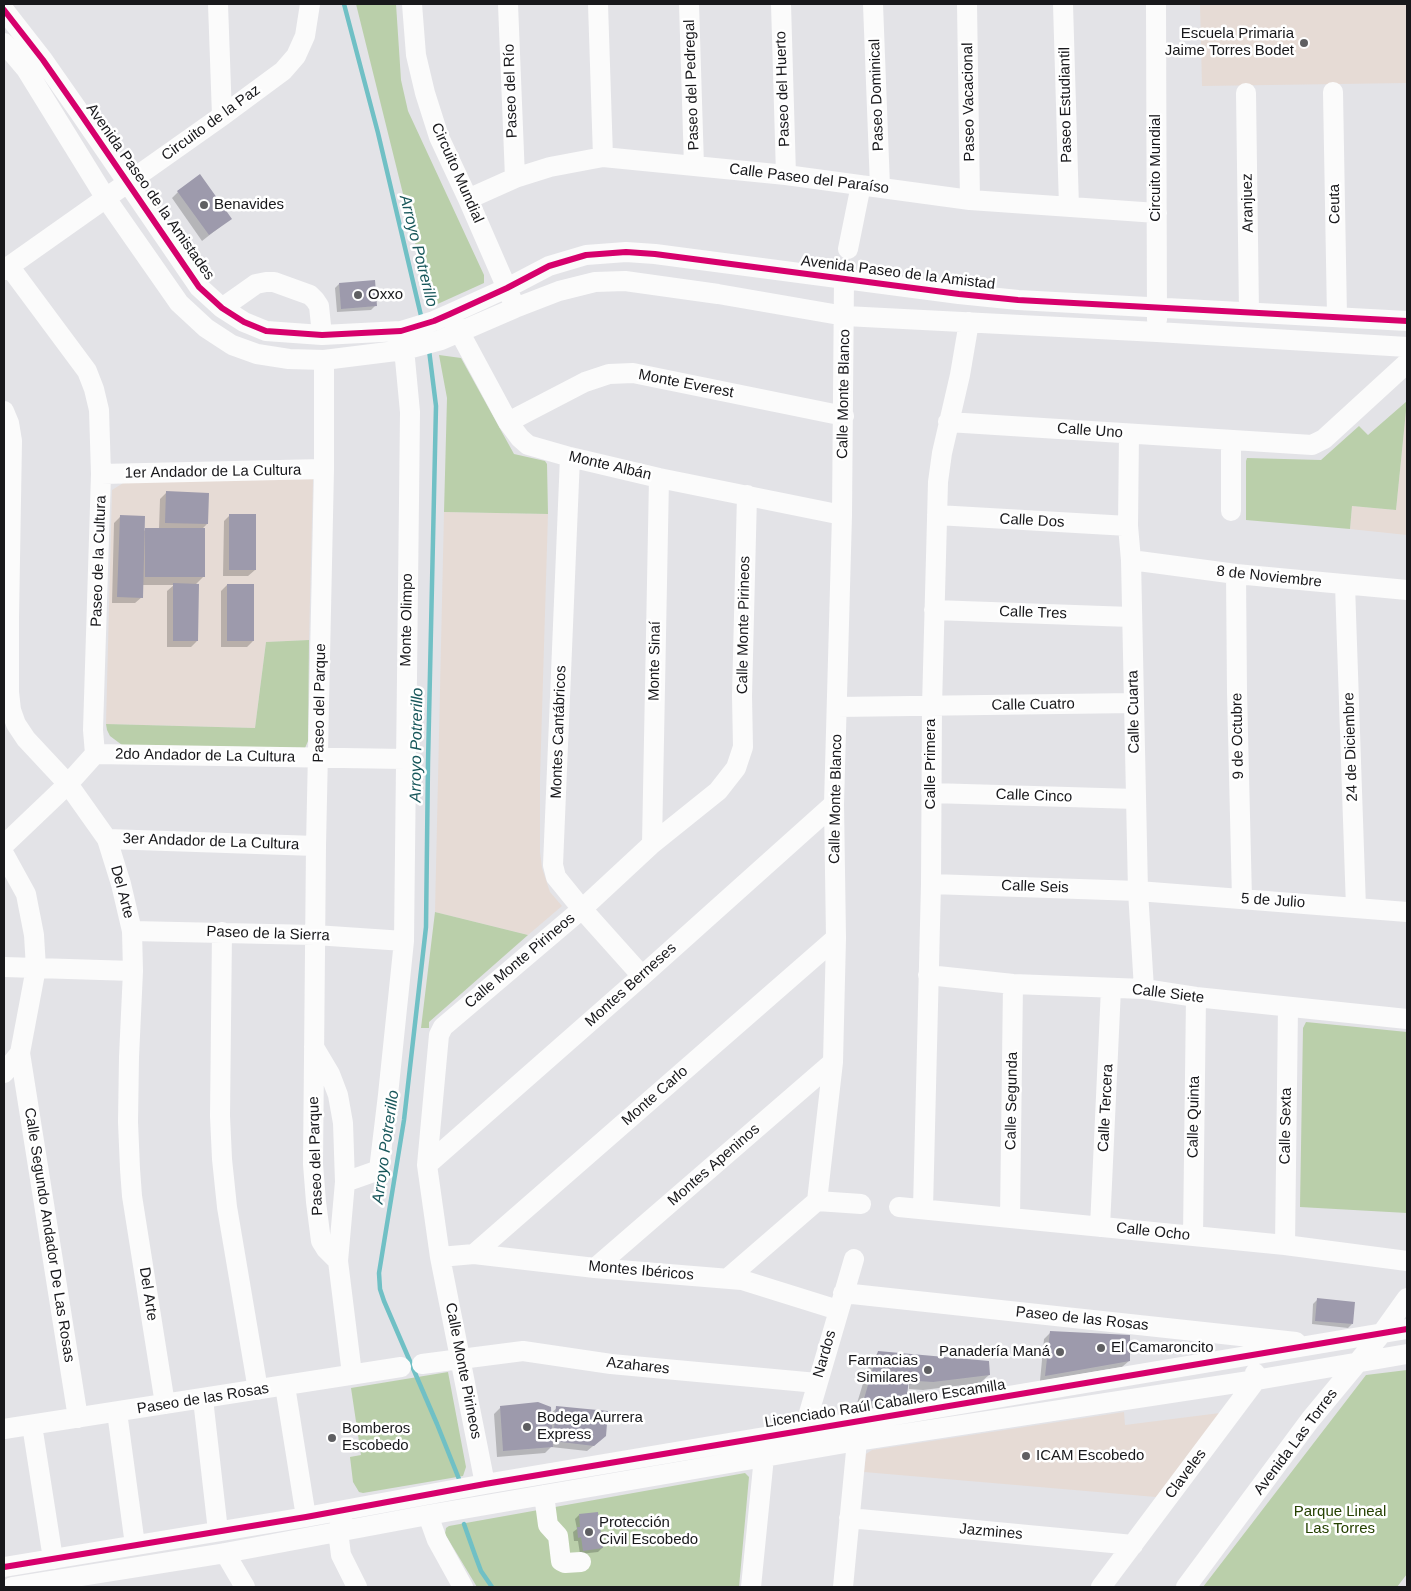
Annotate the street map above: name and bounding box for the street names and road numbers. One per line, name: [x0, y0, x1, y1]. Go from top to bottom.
street label: Paseo del Pedregal: [681, 19, 703, 151]
street label: Paseo del Huerto: [772, 31, 794, 147]
street label: Paseo Dominical: [866, 38, 888, 152]
street label: Paseo Vacacional: [959, 42, 979, 162]
street label: Paseo del Río: [500, 44, 522, 138]
street label: Paseo Estudiantil: [1056, 47, 1076, 163]
street label: Circuito de la Paz: [158, 81, 264, 165]
street label: Avenida Paseo de la Amistades: [82, 100, 218, 284]
street label: Circuito Mundial: [1147, 114, 1165, 222]
street label: Circuito Mundial: [427, 120, 487, 226]
street label: Calle Paseo del Paraíso: [728, 160, 890, 198]
street label: Aranjuez: [1238, 173, 1258, 233]
street label: Ceuta: [1326, 184, 1344, 224]
street label: Avenida Paseo de la Amistad: [800, 252, 996, 294]
street label: Calle Monte Blanco: [834, 329, 854, 459]
street label: Monte Everest: [637, 366, 735, 402]
street label: Calle Uno: [1057, 420, 1123, 442]
street label: Monte Albán: [567, 448, 653, 484]
street label: 1er Andador de La Cultura: [124, 461, 302, 483]
street label: Paseo de la Cultura: [88, 495, 110, 627]
street label: Calle Dos: [999, 510, 1065, 532]
street label: Calle Monte Pirineos: [734, 556, 754, 694]
street label: 8 de Noviembre: [1215, 563, 1323, 591]
street label: Monte Olimpo: [397, 573, 417, 667]
street label: Calle Tres: [999, 603, 1067, 623]
street label: Monte Sinaí: [645, 621, 665, 701]
street label: Paseo del Parque: [310, 643, 330, 763]
street label: Montes Cantábricos: [548, 665, 570, 799]
street label: Calle Cuarta: [1124, 670, 1144, 754]
street label: 9 de Octubre: [1228, 692, 1248, 780]
street label: 24 de Diciembre: [1340, 692, 1362, 802]
street label: Calle Cuatro: [991, 695, 1075, 715]
street label: Calle Primera: [922, 719, 940, 809]
street label: Calle Monte Blanco: [826, 734, 846, 864]
street label: 2do Andador de La Cultura: [115, 745, 295, 767]
street label: Calle Cinco: [995, 786, 1073, 806]
street label: 3er Andador de La Cultura: [122, 830, 300, 854]
street label: Del Arte: [106, 864, 138, 920]
street label: Calle Seis: [1001, 877, 1069, 897]
street label: 5 de Julio: [1240, 890, 1306, 912]
street label: Calle Monte Pirineos: [461, 910, 579, 1012]
street label: Paseo de la Sierra: [206, 923, 330, 945]
street label: Montes Berneses: [582, 939, 680, 1031]
street label: Calle Siete: [1131, 981, 1205, 1007]
street label: Calle Segunda: [1002, 1052, 1022, 1150]
street label: Monte Carlo: [618, 1062, 692, 1130]
street label: Calle Tercera: [1095, 1063, 1117, 1153]
street label: Calle Quinta: [1184, 1076, 1204, 1158]
street label: Calle Sexta: [1276, 1087, 1296, 1165]
street label: Paseo del Parque: [305, 1096, 327, 1216]
street label: Calle Segundo Andador De Las Rosas: [20, 1106, 78, 1364]
street label: Montes Apeninos: [664, 1120, 764, 1210]
street label: Calle Ocho: [1115, 1219, 1191, 1245]
street label: Montes Ibéricos: [587, 1257, 695, 1285]
street label: Del Arte: [135, 1266, 161, 1322]
street label: Calle Monte Pirineos: [441, 1301, 485, 1441]
street label: Paseo de las Rosas: [1015, 1303, 1149, 1335]
street label: Nardos: [810, 1328, 840, 1380]
street label: Azahares: [606, 1354, 670, 1378]
street label: Licenciado Raúl Caballero Escamilla: [763, 1376, 1007, 1432]
street label: Paseo de las Rosas: [136, 1380, 270, 1418]
street label: Avenida Las Torres: [1250, 1385, 1342, 1499]
street label: Claveles: [1162, 1446, 1210, 1502]
street label: Jazmines: [959, 1520, 1023, 1544]

